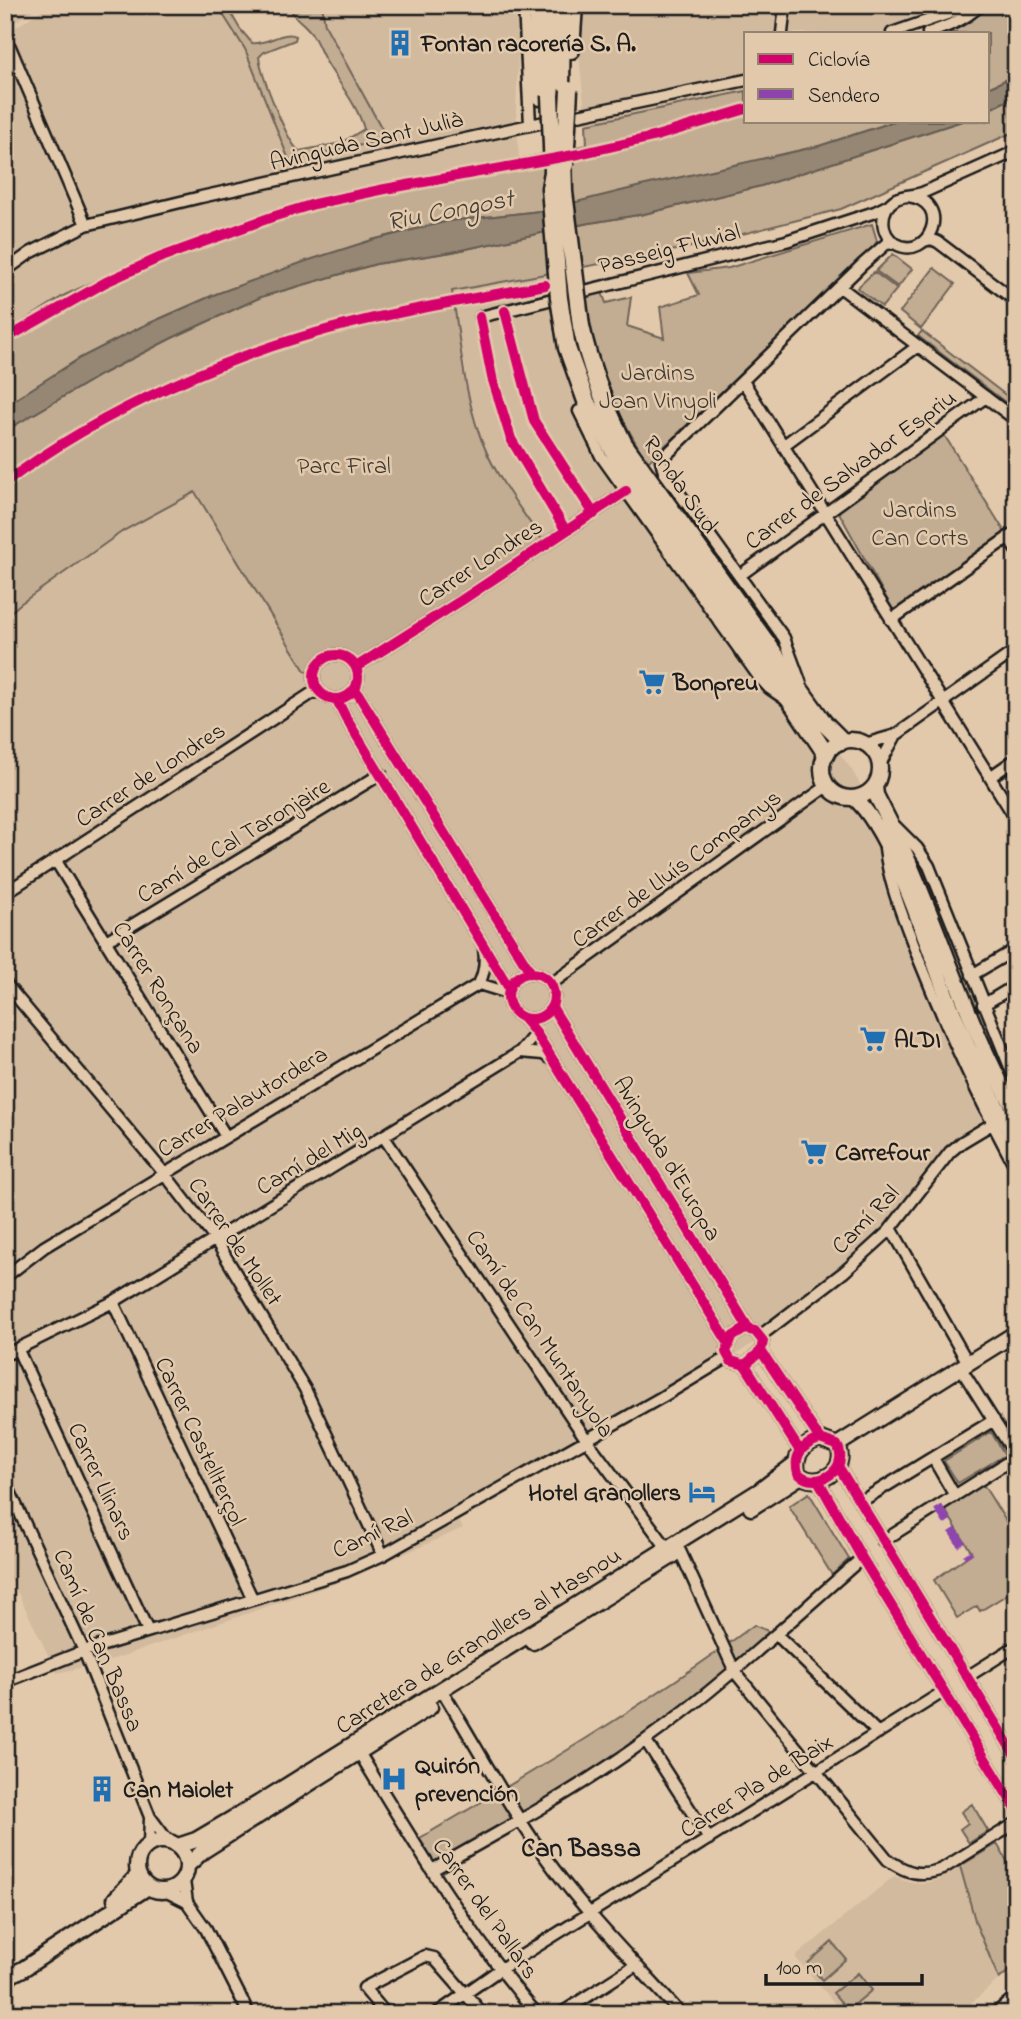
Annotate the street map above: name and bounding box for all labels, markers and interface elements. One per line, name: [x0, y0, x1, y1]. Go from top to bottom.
building icon: Fontan racorería S. A.: [385, 28, 415, 58]
place label: Fontan racorería S. A.: [420, 28, 636, 63]
legend: [744, 32, 990, 122]
text: Ciclovía: [808, 46, 870, 76]
text: Sendero: [808, 82, 880, 112]
street label: Avinguda Sant Julià: [267, 103, 467, 182]
water label: Riu Congost: [384, 181, 519, 243]
street label: Passeig Fluvial: [595, 216, 744, 285]
park label: Jardins Joan Vinyoli: [599, 357, 717, 421]
street label: Carrer de Salvador Espriu: [738, 382, 965, 560]
street label: Ronda Sud: [632, 429, 726, 542]
park label: Parc Firal: [297, 450, 391, 485]
park label: Jardins Can Corts: [871, 494, 969, 557]
street label: Carrer Londres: [412, 511, 551, 618]
supermarket icon: Bonpreu: [637, 667, 667, 697]
place label: Bonpreu: [672, 667, 759, 702]
street label: Carrer de Londres: [69, 714, 233, 838]
street label: Camí de Cal Taronjaire: [131, 770, 338, 914]
street label: Carrer de Lluís Companys: [565, 782, 790, 959]
street label: Carrer Ronçana: [102, 915, 212, 1062]
supermarket icon: ALDI: [858, 1024, 888, 1054]
place label: ALDI: [894, 1024, 941, 1059]
street label: Carrer Palautordera: [151, 1038, 335, 1168]
street label: Avinguda d'Europa: [603, 1070, 729, 1249]
street label: Camí del Mig: [250, 1114, 370, 1206]
supermarket icon: Carrefour: [799, 1137, 829, 1167]
place label: Carrefour: [835, 1137, 931, 1172]
street label: Carrer de Mollet: [178, 1171, 290, 1314]
street label: Camí Ral: [825, 1178, 909, 1264]
street label: Camí de Can Muntanyola: [455, 1223, 622, 1446]
street label: Carrer Castellterçol: [144, 1352, 253, 1532]
street label: Carrer Llinars: [57, 1417, 142, 1547]
place label: Hotel Granollers: [528, 1477, 681, 1512]
hotel icon: Hotel Granollers: [687, 1477, 717, 1507]
street label: Camí Ral: [327, 1501, 419, 1569]
street label: Carretera de Granollers al Masnou: [330, 1539, 629, 1745]
street label: Camí de Can Bassa: [42, 1544, 151, 1738]
street label: Carrer Pla de Baix: [674, 1726, 841, 1848]
place label: Quirón prevención: [415, 1750, 518, 1813]
hospital icon: Quirón prevención: [379, 1764, 409, 1794]
building icon: Can Maiolet: [87, 1774, 117, 1804]
place label: Can Maiolet: [123, 1774, 234, 1809]
district label: Can Bassa: [521, 1831, 641, 1869]
street label: Carrer del Pallars: [422, 1832, 546, 1987]
scale bar: [766, 1942, 921, 1986]
text: 100 m: [776, 1954, 822, 1984]

